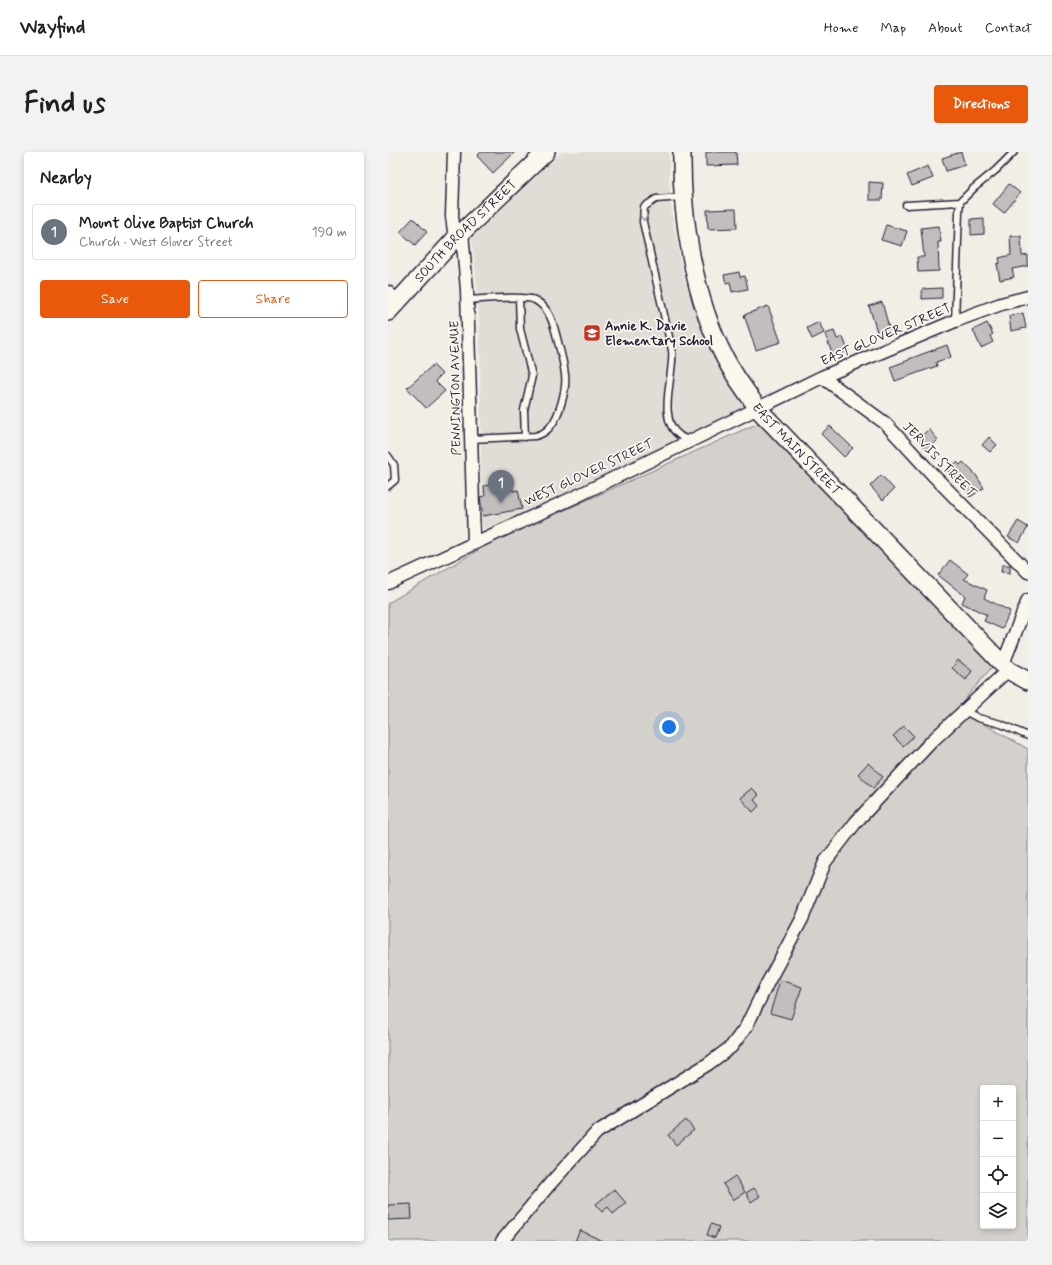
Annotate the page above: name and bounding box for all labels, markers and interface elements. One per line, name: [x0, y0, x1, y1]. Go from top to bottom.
text: Wayfind: [20, 15, 85, 40]
text: Home: [824, 19, 858, 37]
text: Map: [880, 19, 906, 37]
text: About: [928, 19, 963, 37]
text: Contact: [985, 19, 1032, 37]
button: Directions: [934, 85, 1028, 123]
text: Find us: [24, 86, 105, 123]
text: Nearby: [40, 167, 92, 189]
street label: SOUTH BROAD STREET: [411, 176, 521, 286]
text: Mount Olive Baptist Church: [79, 214, 253, 234]
one-way arrow: [640, 215, 648, 221]
text: 1: [51, 224, 57, 241]
text: 190 m: [312, 224, 347, 241]
text: Church · West Glover Street: [79, 234, 233, 251]
button: Save: [40, 280, 190, 318]
button: Share: [198, 280, 348, 318]
street label: EAST GLOVER STREET: [818, 300, 954, 370]
place label: Annie K. Davie Elementary School: [605, 318, 713, 350]
street label: PENNINGTON AVENUE: [446, 320, 466, 456]
school or university icon: Annie K. Davie Elementary School: [582, 323, 602, 343]
street label: EAST MAIN STREET: [748, 400, 846, 500]
street label: JERVIS STREET: [899, 419, 980, 502]
street label: WEST GLOVER STREET: [522, 435, 658, 511]
pin: 1: [488, 470, 514, 503]
your location: [659, 717, 679, 737]
map controls: [980, 1085, 1016, 1229]
button: +: [980, 1085, 1016, 1121]
button: −: [980, 1121, 1016, 1157]
button: locate: [980, 1157, 1016, 1193]
button: layers: [980, 1193, 1016, 1229]

